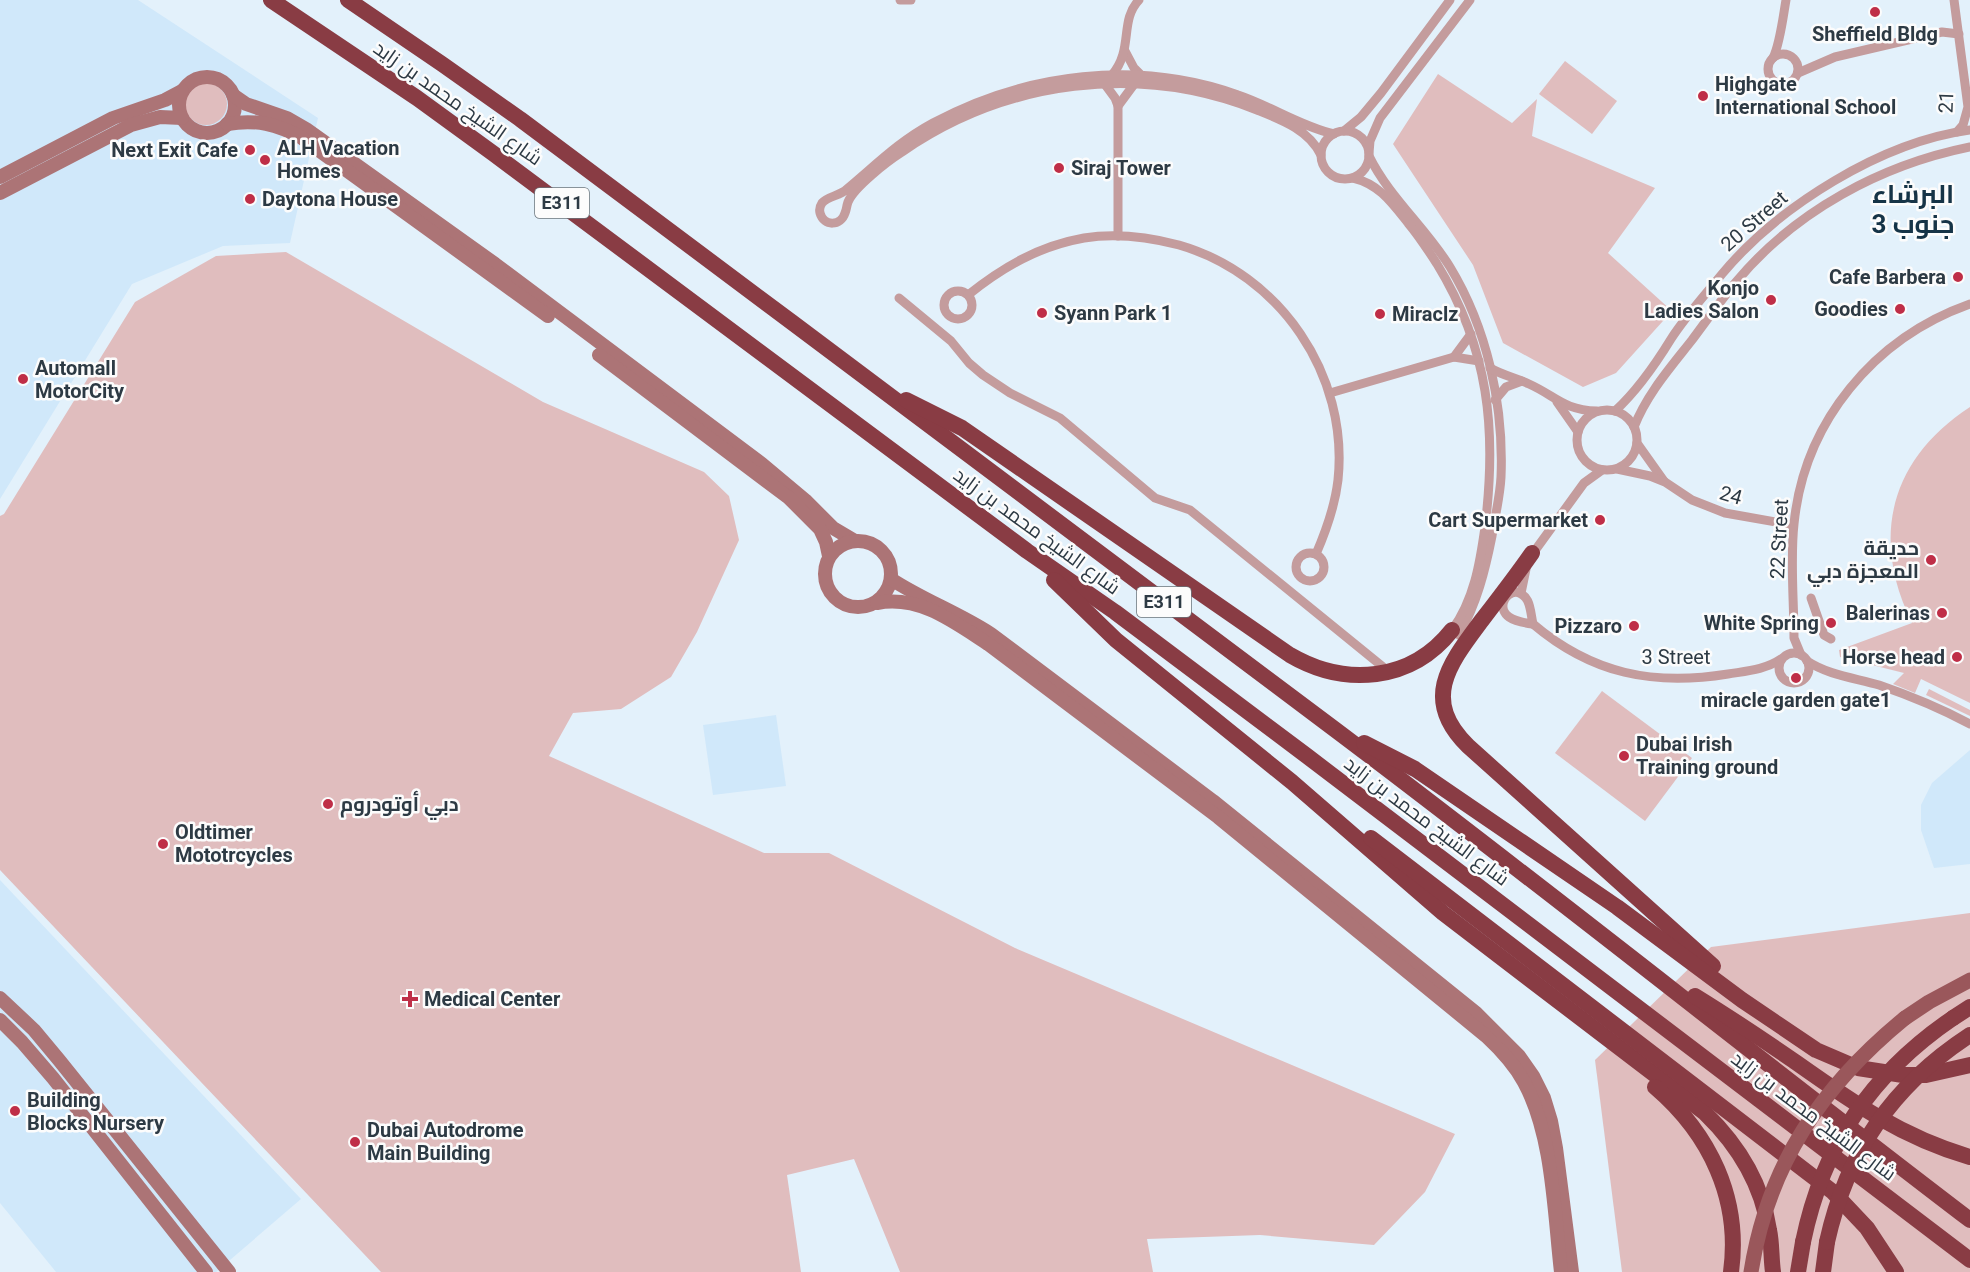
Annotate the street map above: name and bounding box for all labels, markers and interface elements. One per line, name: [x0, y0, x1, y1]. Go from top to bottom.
marker: Sheffield Bldg: [1868, 5, 1882, 19]
place label: Sheffield Bldg: [1812, 22, 1938, 46]
street label: شارع الشيخ محمد بن زايد: [368, 36, 547, 172]
place label: Highgate International School: [1715, 72, 1896, 119]
marker: Highgate International School: [1696, 89, 1710, 103]
street label: 21: [1934, 90, 1958, 114]
place label: ALH Vacation Homes: [277, 136, 399, 183]
place label: Next Exit Cafe: [111, 138, 238, 162]
marker: Next Exit Cafe: [243, 143, 257, 157]
marker: ALH Vacation Homes: [258, 153, 272, 167]
place label: Siraj Tower: [1071, 156, 1171, 180]
marker: Siraj Tower: [1052, 161, 1066, 175]
district label: البرشاء جنوب 3: [1871, 179, 1955, 239]
street label: 20 Street: [1716, 186, 1792, 256]
place label: Daytona House: [262, 187, 398, 211]
road number: E311: [535, 188, 589, 218]
marker: Daytona House: [243, 192, 257, 206]
place label: Cafe Barbera: [1829, 265, 1946, 289]
marker: Cafe Barbera: [1951, 270, 1965, 284]
place label: Konjo Ladies Salon: [1644, 276, 1759, 323]
marker: Konjo Ladies Salon: [1764, 293, 1778, 307]
place label: Goodies: [1814, 297, 1888, 321]
place label: Syann Park 1: [1054, 301, 1172, 325]
place label: Miraclz: [1392, 302, 1458, 326]
marker: Goodies: [1893, 302, 1907, 316]
marker: Syann Park 1: [1035, 306, 1049, 320]
marker: Miraclz: [1373, 307, 1387, 321]
place label: Automall MotorCity: [35, 356, 125, 403]
marker: Automall MotorCity: [16, 372, 30, 386]
street label: شارع الشيخ محمد بن زايد: [948, 462, 1125, 601]
street label: 24: [1717, 480, 1745, 510]
street label: 22 Street: [1765, 498, 1793, 580]
place label: Cart Supermarket: [1428, 508, 1588, 532]
marker: Cart Supermarket: [1593, 513, 1607, 527]
place label: حديقة المعجزة دبي: [1807, 536, 1919, 587]
marker: حديقة المعجزة دبي: [1924, 553, 1938, 567]
road number: E311: [1137, 587, 1191, 617]
place label: Balerinas: [1846, 601, 1930, 625]
marker: Balerinas: [1935, 606, 1949, 620]
place label: White Spring: [1704, 611, 1819, 635]
place label: Pizzaro: [1554, 614, 1622, 638]
marker: White Spring: [1824, 616, 1838, 630]
marker: Pizzaro: [1627, 619, 1641, 633]
street label: 3 Street: [1642, 645, 1710, 669]
place label: Horse head: [1842, 645, 1945, 669]
marker: Horse head: [1950, 650, 1964, 664]
marker: miracle garden gate1: [1789, 671, 1803, 685]
place label: miracle garden gate1: [1701, 688, 1891, 712]
place label: Dubai Irish Training ground: [1636, 732, 1778, 779]
marker: Dubai Irish Training ground: [1617, 749, 1631, 763]
street label: شارع الشيخ محمد بن زايد: [1339, 751, 1514, 892]
place label: دبي أوتودروم: [340, 790, 459, 820]
marker: دبي أوتودروم: [321, 797, 335, 811]
place label: Oldtimer Mototrcycles: [175, 820, 293, 867]
marker: Oldtimer Mototrcycles: [156, 837, 170, 851]
place label: Medical Center: [424, 987, 561, 1011]
marker: Medical Center: [401, 990, 419, 1008]
street label: شارع الشيخ محمد بن زايد: [1726, 1046, 1901, 1187]
place label: Building Blocks Nursery: [27, 1088, 165, 1135]
marker: Building Blocks Nursery: [8, 1104, 22, 1118]
place label: Dubai Autodrome Main Building: [367, 1118, 524, 1165]
marker: Dubai Autodrome Main Building: [348, 1135, 362, 1149]

